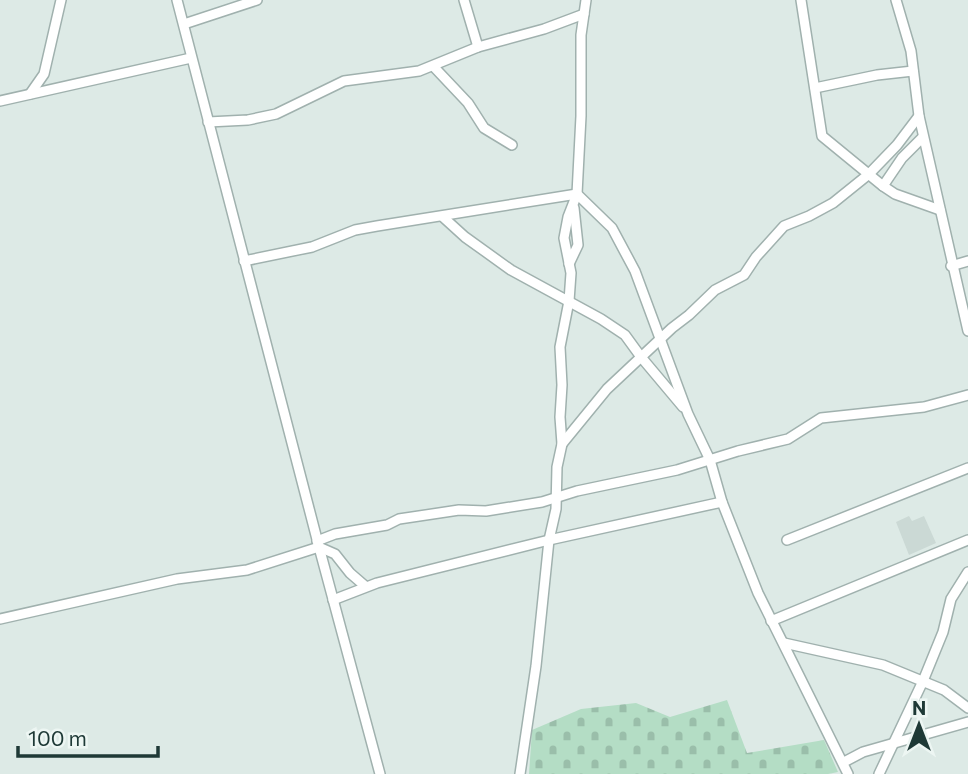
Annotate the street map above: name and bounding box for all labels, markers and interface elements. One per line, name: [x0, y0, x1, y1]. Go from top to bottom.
north arrow: [884, 690, 954, 760]
text: N: [912, 696, 926, 719]
scale bar: [18, 714, 158, 758]
text: 100 m: [28, 725, 87, 750]

